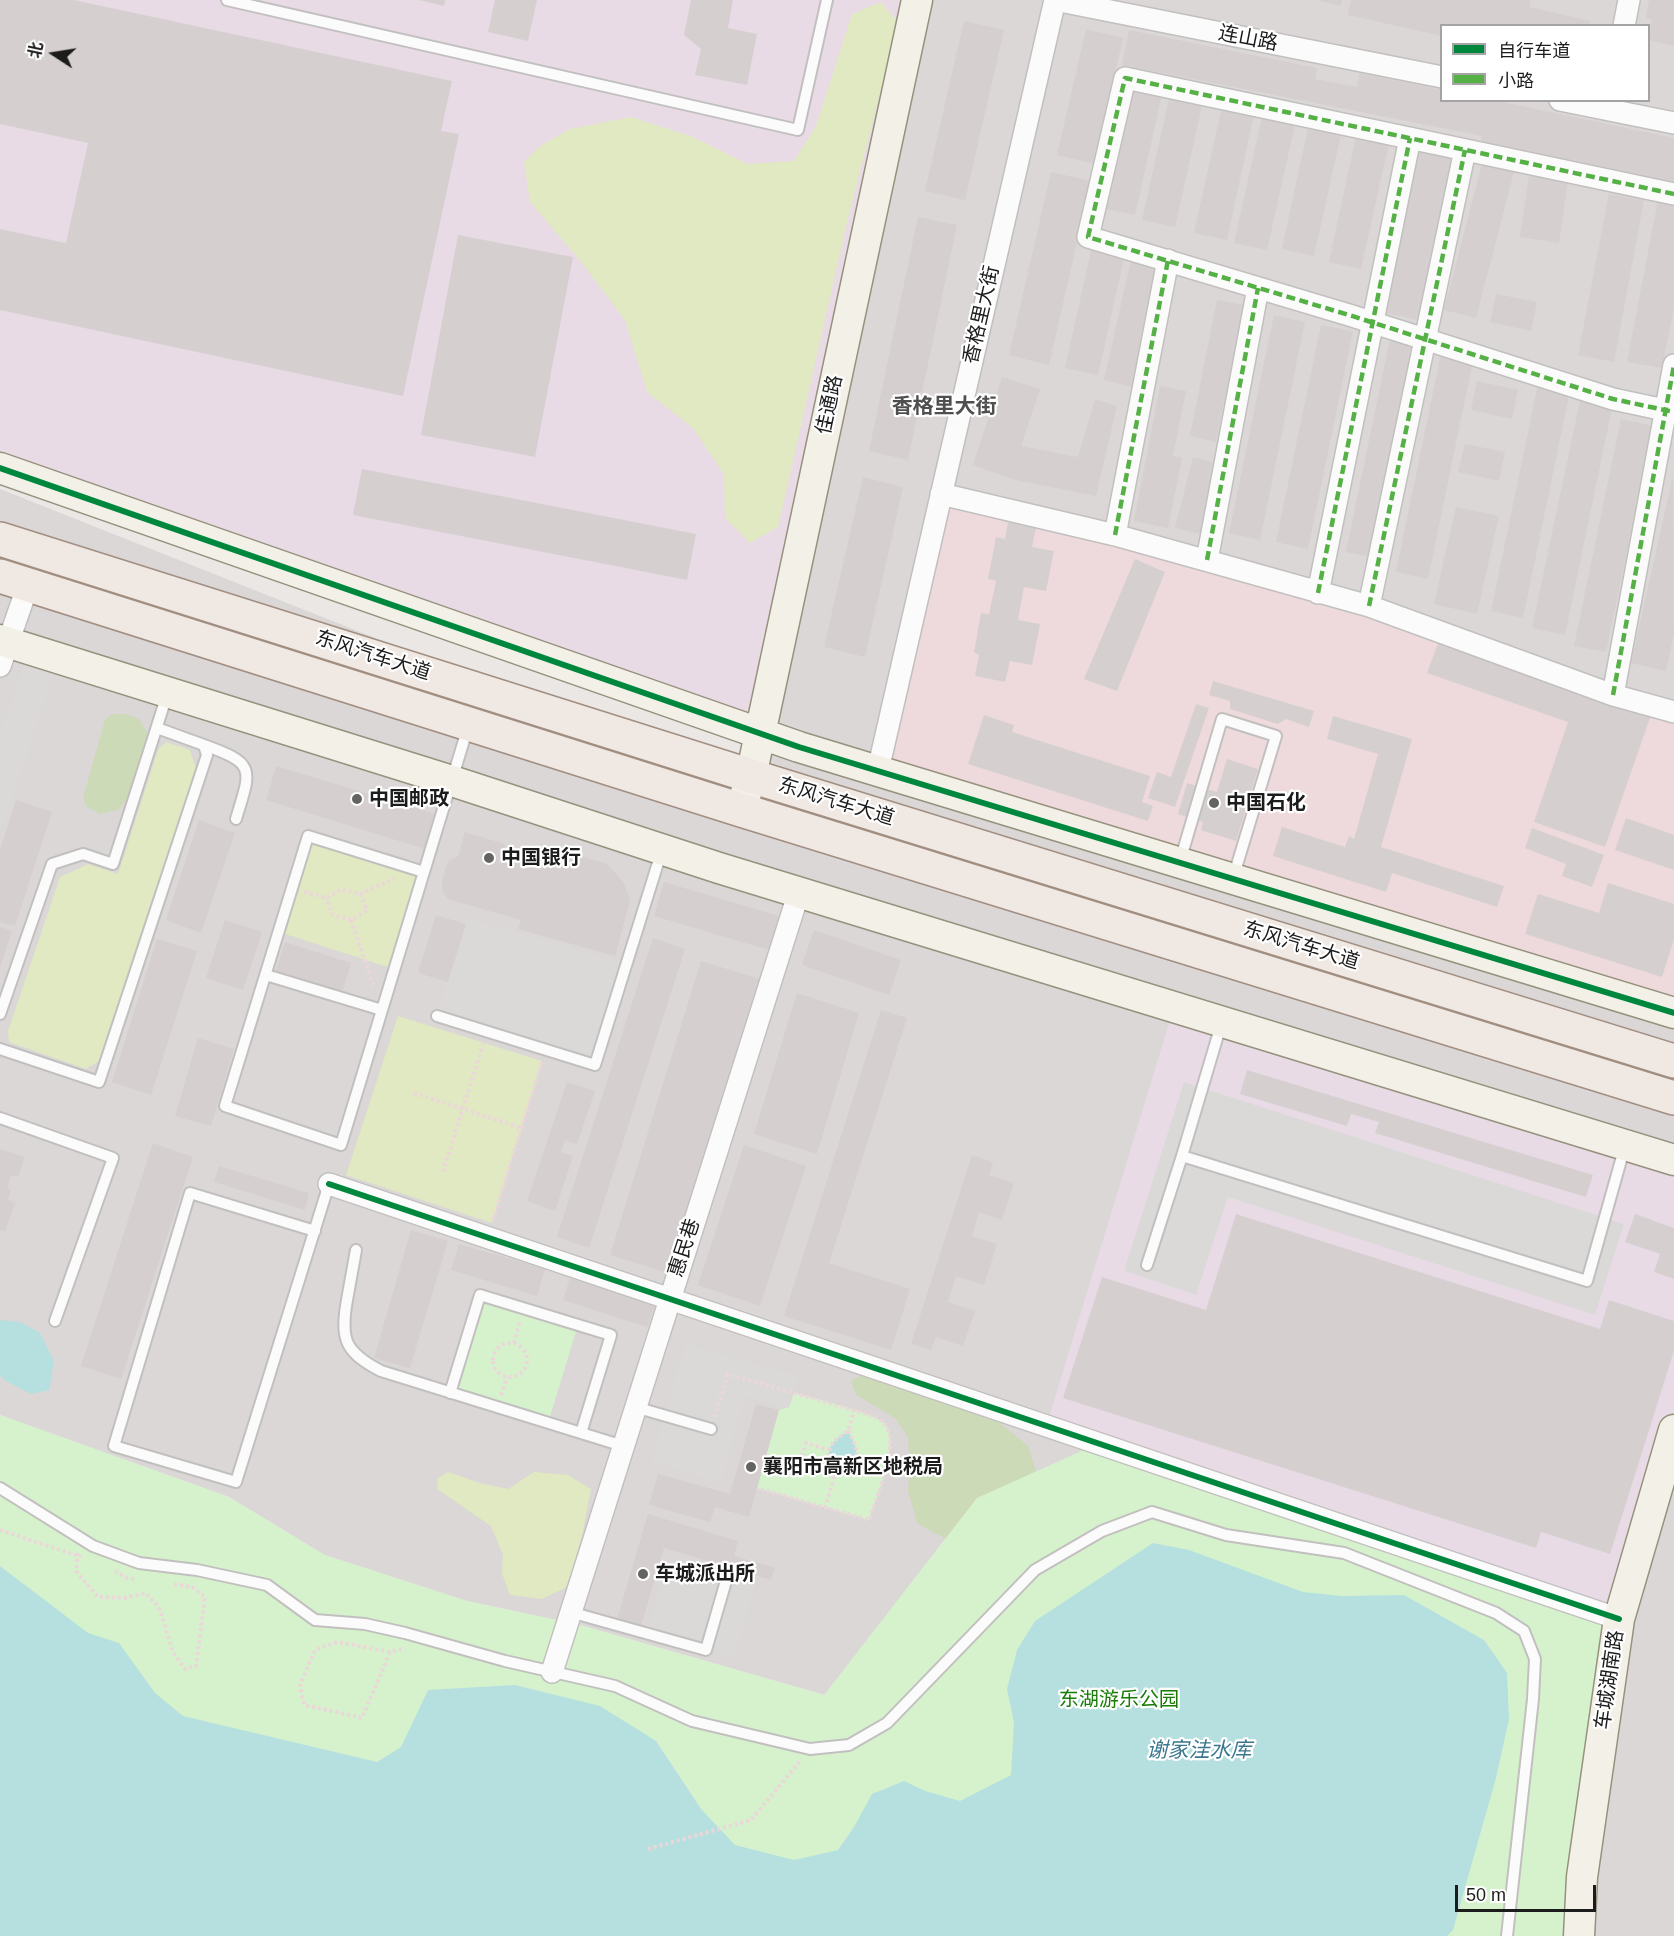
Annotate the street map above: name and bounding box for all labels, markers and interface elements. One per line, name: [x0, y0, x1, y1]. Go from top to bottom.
street label: 连山路: [1216, 21, 1280, 57]
north arrow: [24, 24, 84, 84]
legend: [1440, 24, 1650, 102]
text: 北: [26, 41, 46, 60]
text: 自行车道: [1498, 41, 1570, 61]
text: 小路: [1498, 71, 1534, 91]
street label: 香格里大街: [959, 264, 1005, 366]
street label: 佳通路: [812, 373, 848, 437]
district label: 香格里大街: [892, 394, 996, 420]
street label: 东风汽车大道: [312, 626, 434, 686]
street label: 东风汽车大道: [775, 773, 897, 831]
place label: 中国邮政: [369, 787, 449, 811]
place label: 中国石化: [1226, 791, 1306, 815]
marker: 中国邮政: [350, 792, 364, 806]
marker: 中国石化: [1207, 796, 1221, 810]
place label: 中国银行: [501, 846, 581, 870]
marker: 中国银行: [482, 851, 496, 865]
street label: 东风汽车大道: [1240, 917, 1362, 975]
street label: 惠民巷: [664, 1216, 706, 1280]
place label: 襄阳市高新区地税局: [763, 1455, 943, 1479]
marker: 襄阳市高新区地税局: [744, 1460, 758, 1474]
place label: 车城派出所: [655, 1562, 755, 1586]
marker: 车城派出所: [636, 1567, 650, 1581]
street label: 车城湖南路: [1591, 1629, 1629, 1731]
park label: 东湖游乐公园: [1059, 1688, 1179, 1712]
water label: 谢家洼水库: [1147, 1738, 1251, 1764]
scale bar: [1458, 1873, 1599, 1911]
text: 50 m: [1466, 1885, 1506, 1905]

